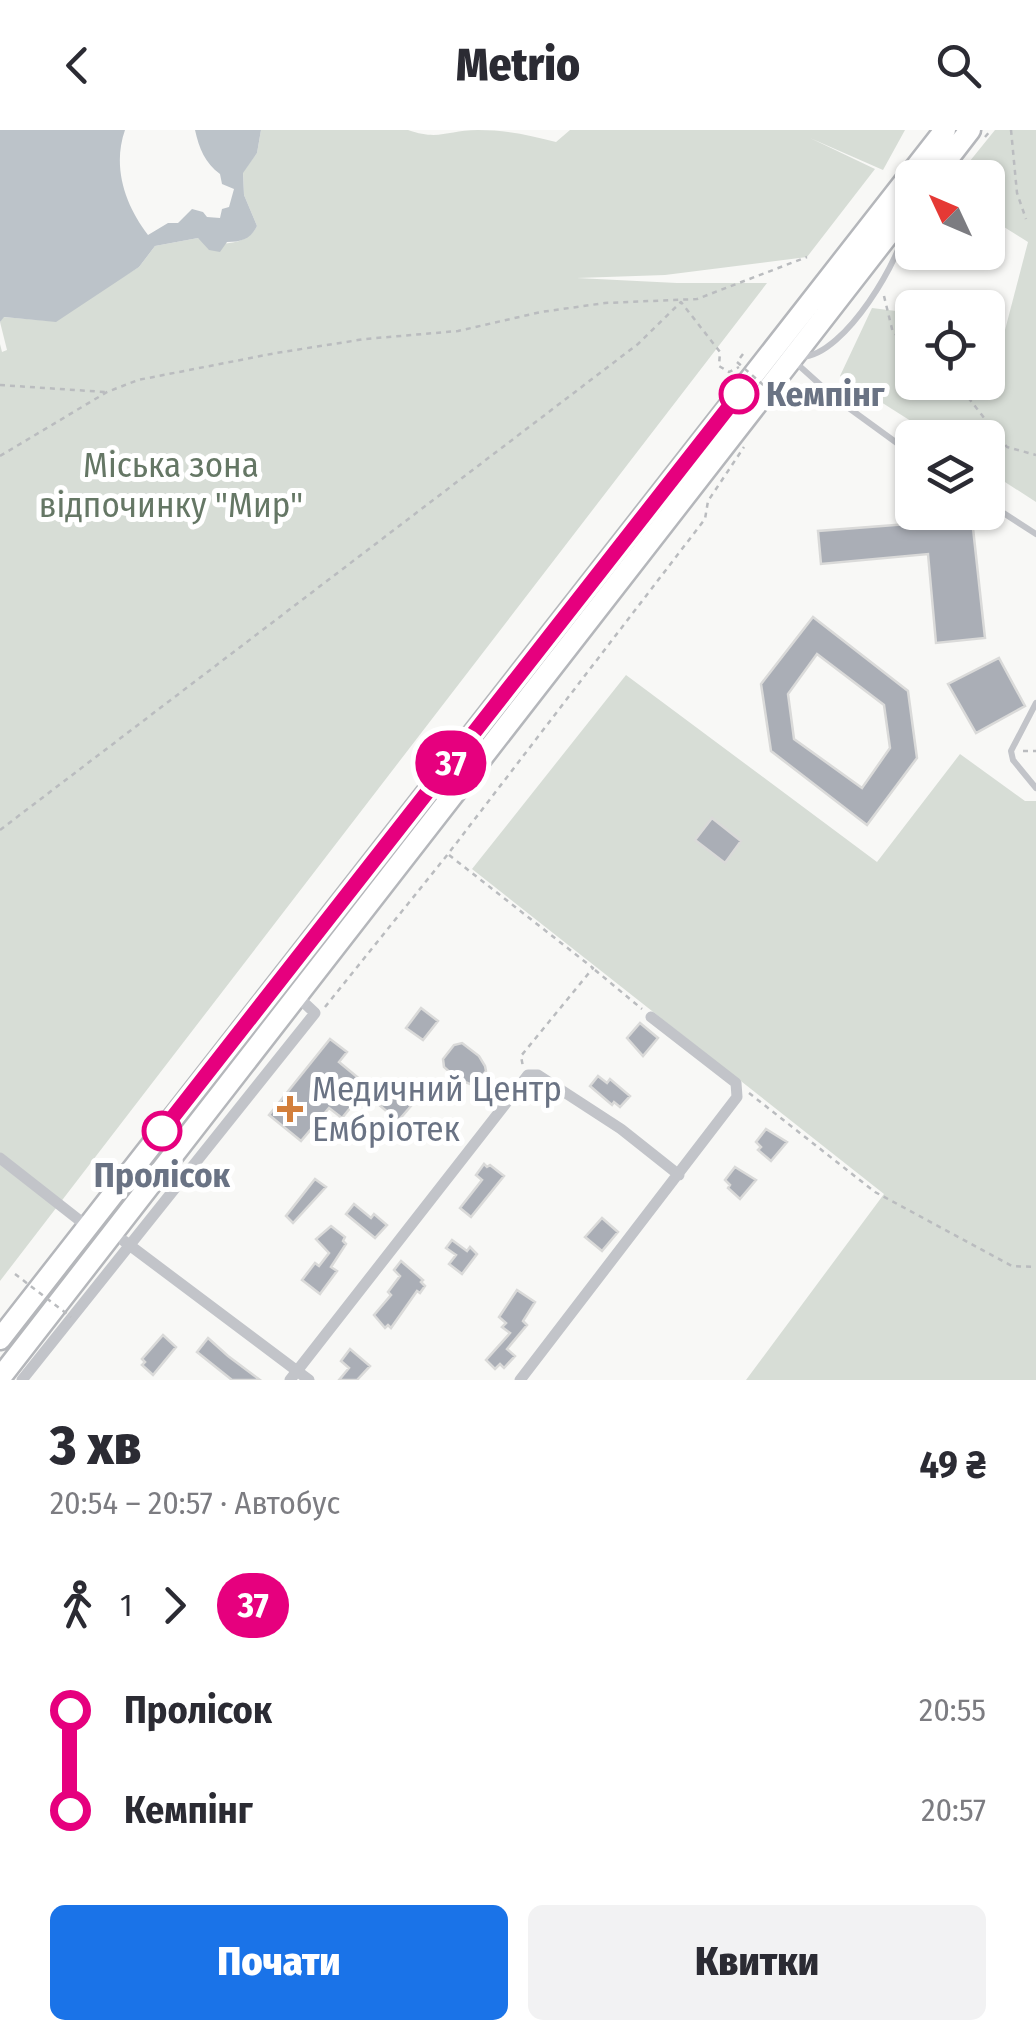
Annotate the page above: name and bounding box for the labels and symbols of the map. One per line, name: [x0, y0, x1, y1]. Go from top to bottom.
north arrow: [895, 160, 1005, 270]
place label: Кемпінг: [766, 373, 885, 415]
marker: Кемпінг: [720, 375, 758, 413]
park label: Міська зона відпочинку "Мир": [39, 444, 303, 526]
line badge: 37: [406, 730, 496, 796]
place label: Медичний Центр Ембріотек: [312, 1068, 562, 1150]
marker: Медичний Центр Ембріотек: [277, 1096, 303, 1122]
marker: Пролісок: [143, 1112, 181, 1150]
place label: Пролісок: [94, 1154, 231, 1196]

